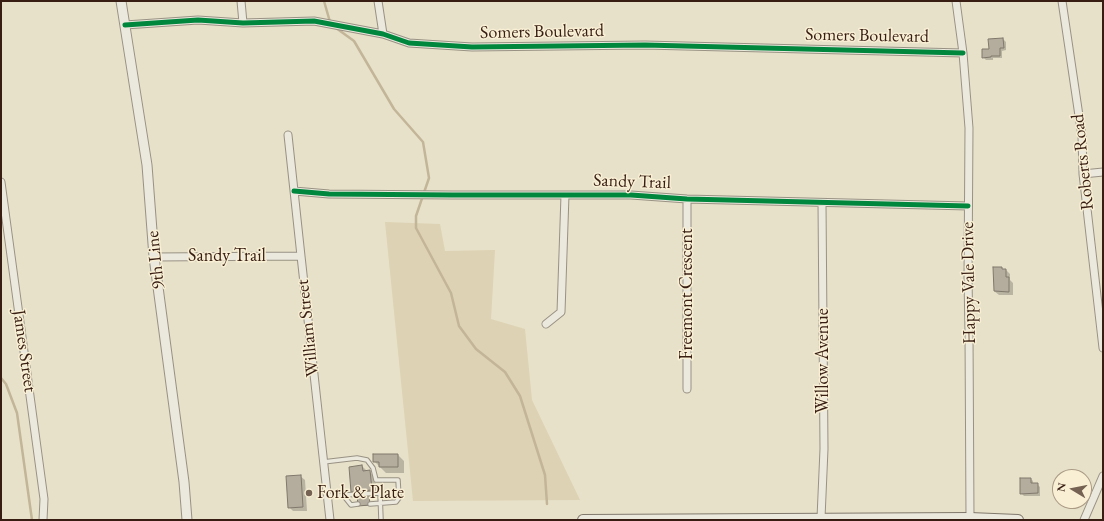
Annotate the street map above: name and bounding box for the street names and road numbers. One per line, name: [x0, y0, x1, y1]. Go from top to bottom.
street label: Somers Boulevard: [480, 20, 604, 44]
street label: Somers Boulevard: [805, 24, 929, 48]
street label: Roberts Road: [1067, 113, 1099, 211]
street label: Sandy Trail: [593, 170, 671, 194]
street label: Happy Vale Drive: [957, 222, 981, 344]
street label: Freemont Crescent: [676, 228, 698, 360]
street label: 9th Line: [142, 230, 170, 290]
street label: Sandy Trail: [188, 245, 266, 267]
street label: William Street: [292, 278, 324, 378]
street label: James Street: [8, 308, 40, 394]
street label: Willow Avenue: [812, 308, 834, 414]

